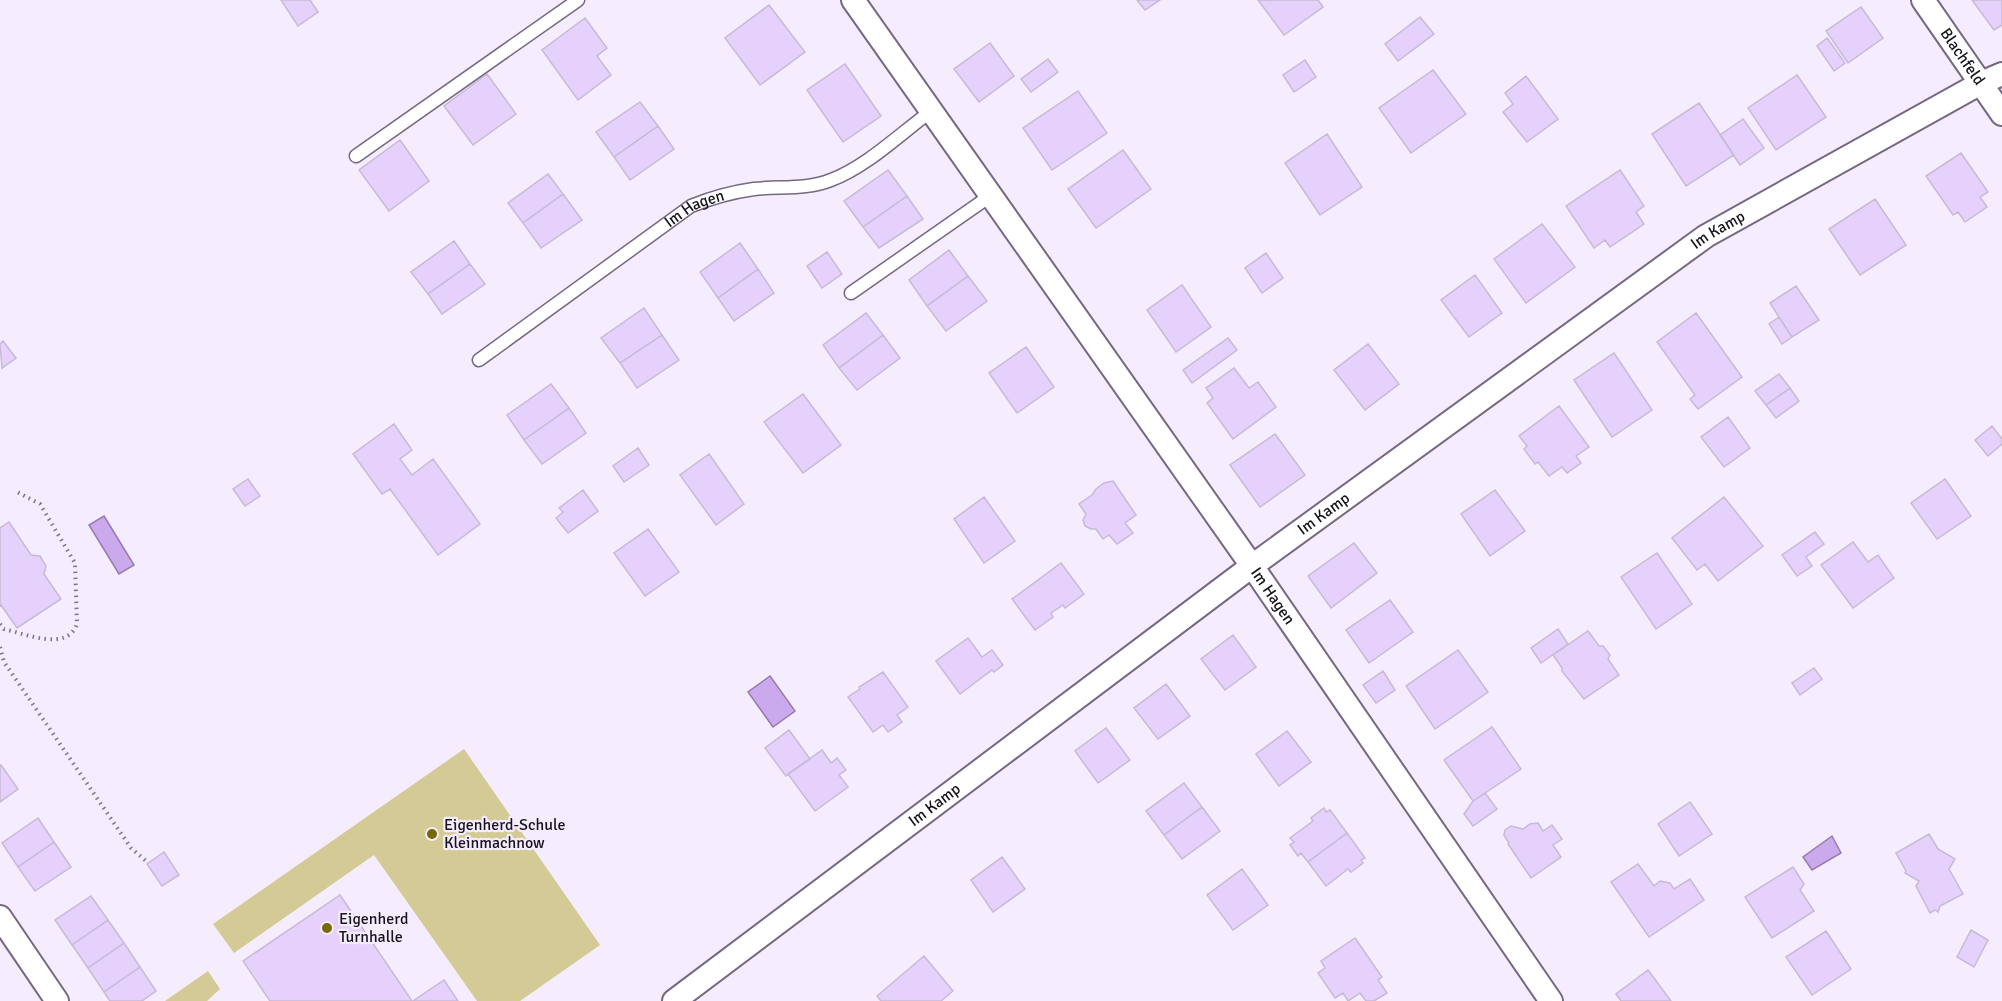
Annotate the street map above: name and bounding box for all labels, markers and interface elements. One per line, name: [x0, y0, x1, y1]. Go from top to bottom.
street label: Blachfeld: [1936, 24, 1989, 89]
street label: Im Hagen: [660, 185, 726, 232]
street label: Im Kamp: [1687, 206, 1749, 254]
street label: Im Kamp: [1294, 488, 1354, 540]
street label: Im Hagen: [1246, 564, 1299, 629]
street label: Im Kamp: [905, 779, 964, 831]
place label: Eigenherd-Schule Kleinmachnow: [444, 815, 566, 853]
marker: Eigenherd-Schule Kleinmachnow: [425, 827, 439, 841]
place label: Eigenherd Turnhalle: [339, 909, 409, 947]
marker: Eigenherd Turnhalle: [320, 921, 334, 935]

